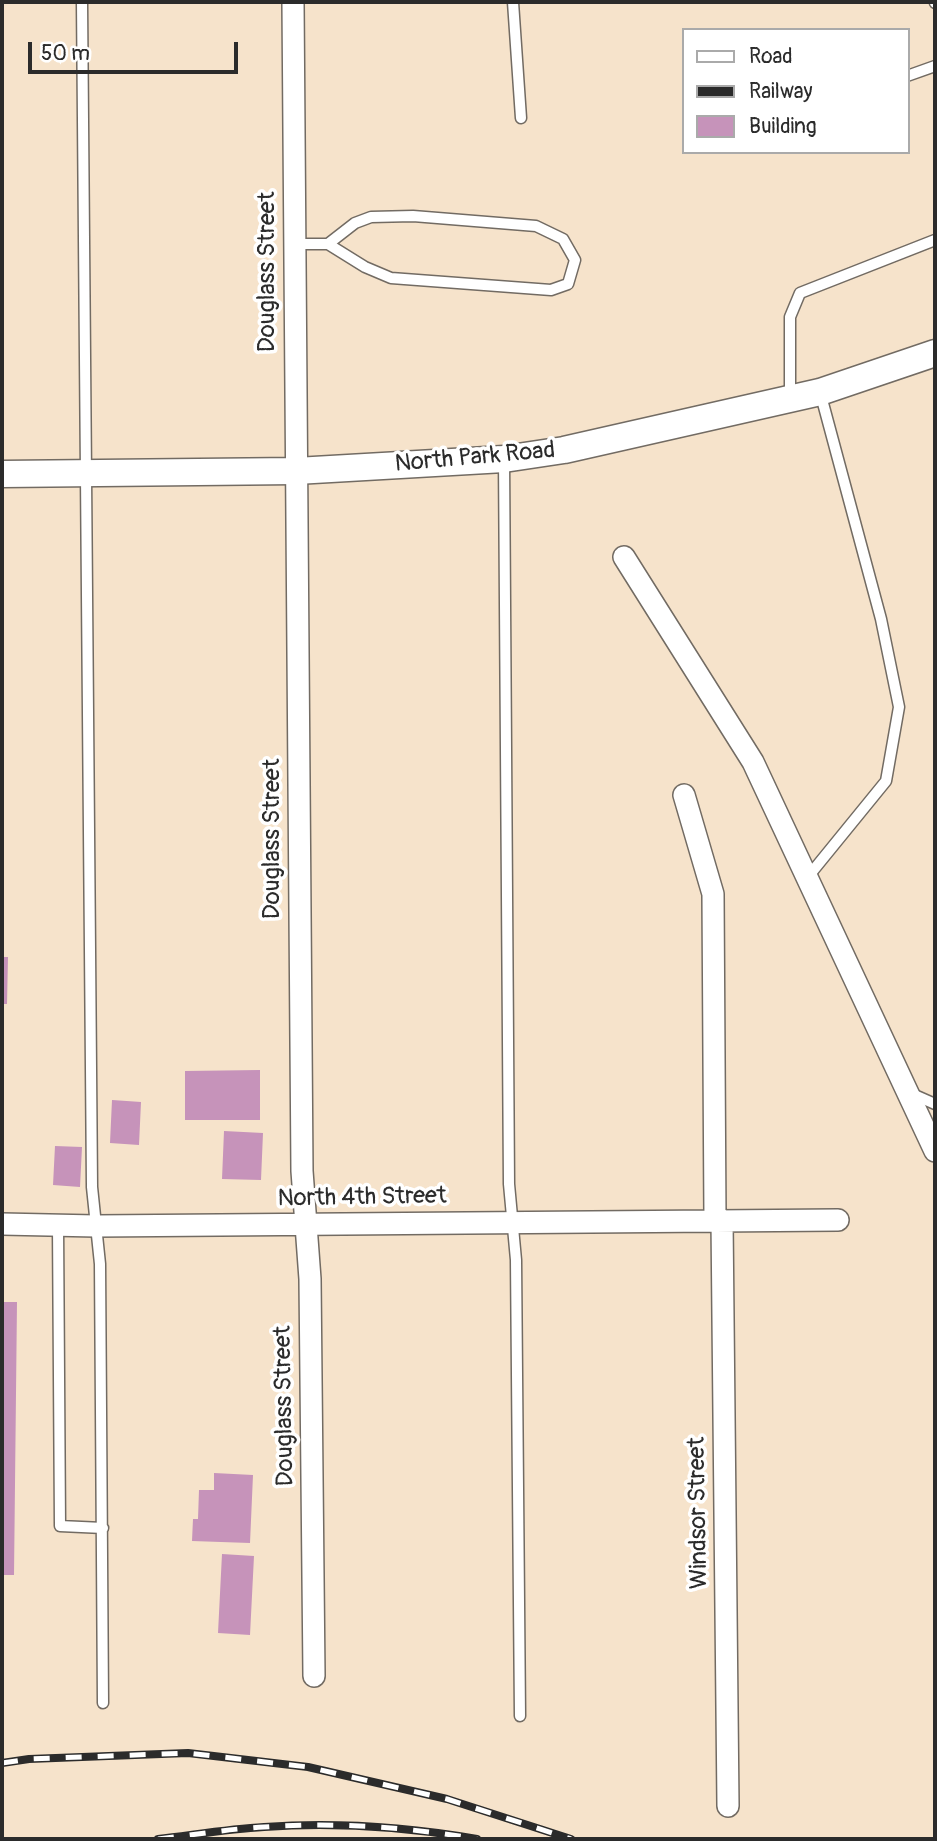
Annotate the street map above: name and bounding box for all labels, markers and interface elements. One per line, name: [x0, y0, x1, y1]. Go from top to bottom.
scale bar: [32, 28, 242, 72]
legend: [682, 28, 909, 154]
text: 50 m: [41, 40, 90, 67]
text: Road: [749, 43, 793, 70]
text: Railway: [749, 78, 813, 105]
text: Building: [749, 113, 816, 140]
street label: Douglass Street: [254, 192, 282, 352]
street label: North Park Road: [394, 437, 556, 479]
street label: Douglass Street: [259, 759, 287, 919]
street label: North 4th Street: [277, 1182, 447, 1214]
street label: Douglass Street: [269, 1325, 301, 1487]
street label: Windsor Street: [683, 1437, 715, 1589]

